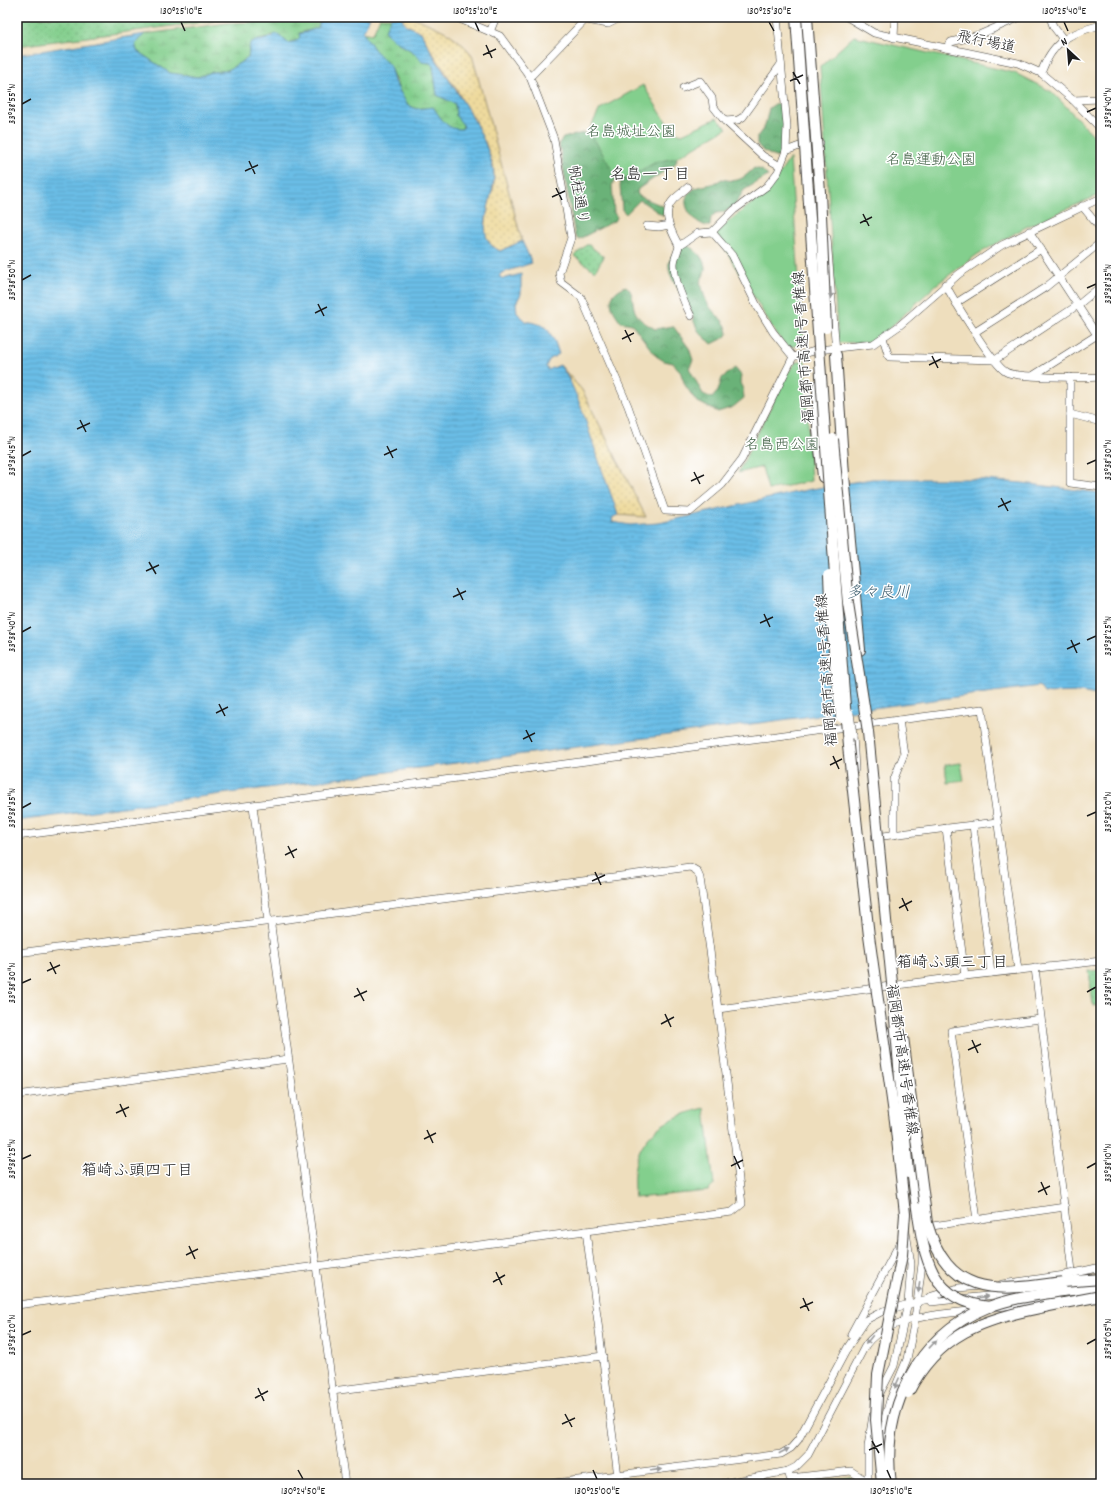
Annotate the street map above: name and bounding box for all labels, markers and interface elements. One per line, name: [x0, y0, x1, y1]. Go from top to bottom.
text: 130°25'10"E: [160, 5, 202, 19]
text: 130°25'20"E: [453, 5, 498, 19]
text: 130°25'30"E: [747, 5, 792, 19]
text: 130°25'40"E: [1042, 5, 1086, 19]
street label: 飛行場道: [954, 26, 1018, 60]
north arrow: [1048, 30, 1088, 70]
text: N: [1059, 34, 1071, 51]
text: 33°38'55"N: [6, 84, 20, 124]
text: 33°38'40"N: [1102, 88, 1116, 128]
park label: 名島城址公園: [586, 122, 676, 144]
park label: 名島運動公園: [886, 150, 976, 172]
street label: 帆柱通り: [561, 164, 593, 226]
district label: 名島一丁目: [610, 164, 690, 187]
text: 33°38'50"N: [6, 259, 20, 301]
text: 33°38'35"N: [1102, 264, 1116, 304]
street label: 福岡都市高速1号香椎線: [789, 270, 821, 424]
one-way arrow: [828, 287, 835, 299]
park label: 名島西公園: [744, 435, 820, 457]
text: 33°38'45"N: [6, 436, 20, 476]
text: 33°38'30"N: [1102, 439, 1116, 480]
water label: 多々良川: [846, 582, 910, 605]
street label: 福岡都市高速1号香椎線: [812, 593, 844, 747]
text: 33°38'40"N: [6, 612, 20, 652]
text: 33°38'25"N: [1102, 616, 1116, 656]
text: 33°38'35"N: [6, 788, 20, 828]
text: 33°38'20"N: [1102, 792, 1116, 832]
district label: 箱崎ふ頭三丁目: [896, 952, 1008, 975]
text: 33°38'30"N: [6, 962, 20, 1003]
text: 33°38'15"N: [1102, 968, 1116, 1006]
street label: 福岡都市高速1号香椎線: [879, 983, 923, 1137]
text: 33°38'25"N: [6, 1139, 20, 1179]
text: 33°38'10"N: [1102, 1144, 1116, 1182]
district label: 箱崎ふ頭四丁目: [81, 1160, 193, 1183]
one-way arrow: [916, 1280, 922, 1293]
one-way arrow: [977, 1293, 990, 1300]
text: 33°38'20"N: [6, 1315, 20, 1355]
text: 33°38'05"N: [1102, 1318, 1116, 1360]
one-way arrow: [865, 1335, 874, 1345]
one-way arrow: [928, 1339, 937, 1349]
one-way arrow: [894, 1378, 900, 1389]
one-way arrow: [778, 1448, 790, 1454]
one-way arrow: [650, 1467, 662, 1473]
text: 130°24'50"E: [281, 1485, 325, 1499]
text: 130°25'00"E: [574, 1485, 620, 1499]
text: 130°25'10"E: [870, 1485, 912, 1499]

